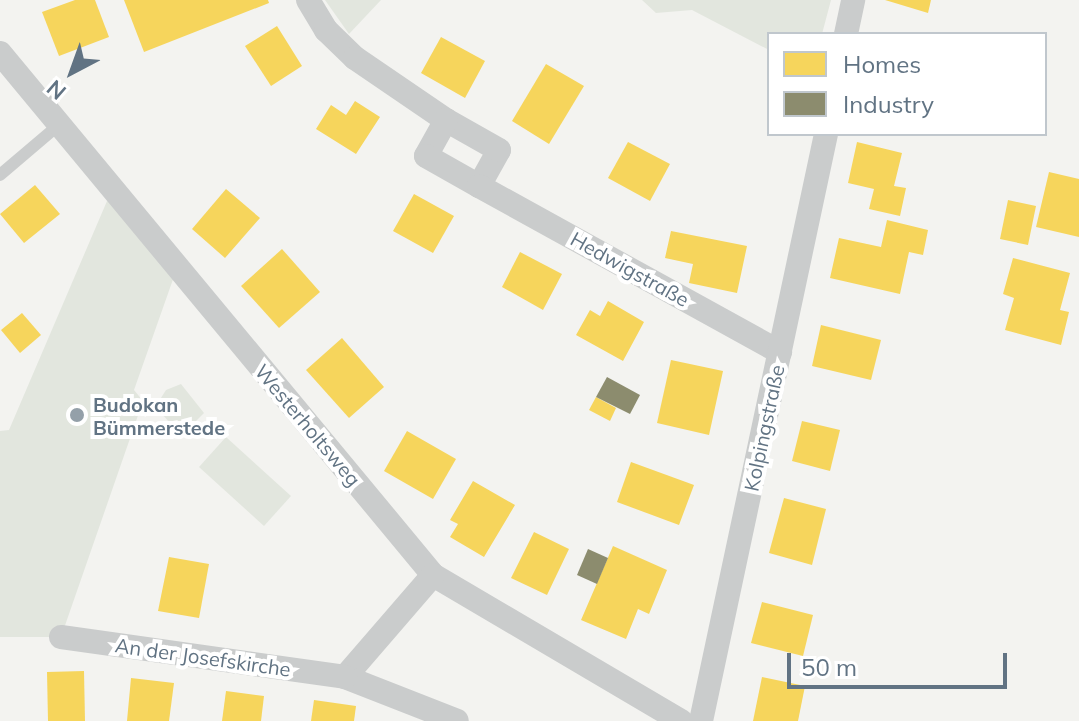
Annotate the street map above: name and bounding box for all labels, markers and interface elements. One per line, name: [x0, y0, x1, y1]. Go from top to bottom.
north arrow: [32, 32, 112, 112]
legend: [767, 32, 1047, 136]
text: Homes: [843, 49, 921, 79]
text: N: [41, 74, 72, 106]
text: Industry: [843, 89, 934, 119]
street label: Hedwigstraße: [566, 227, 694, 311]
street label: Westerholtsweg: [250, 359, 366, 491]
street label: Kolpingstraße: [739, 363, 789, 493]
place label: Budokan Bümmerstede: [93, 392, 225, 439]
marker: Budokan Bümmerstede: [68, 406, 86, 424]
street label: An der Josefskirche: [114, 633, 292, 681]
scale bar: [791, 637, 1011, 687]
text: 50 m: [801, 652, 857, 682]

